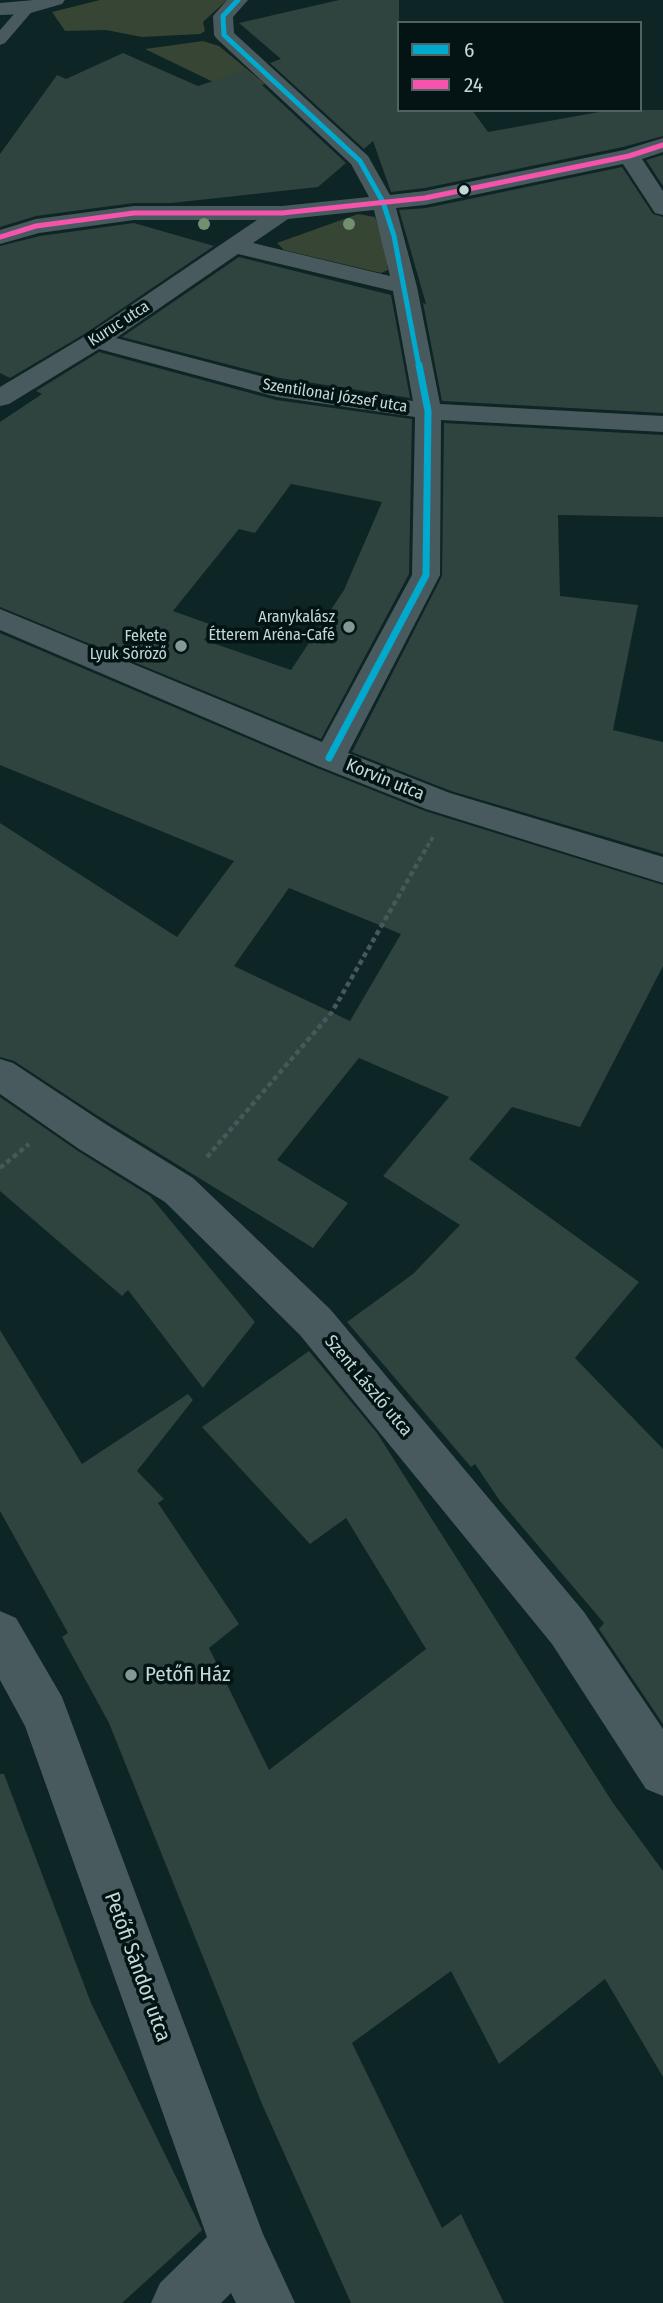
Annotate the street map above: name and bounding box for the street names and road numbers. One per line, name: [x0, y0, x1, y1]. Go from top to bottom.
street label: Kuruc utca: [85, 297, 153, 351]
street label: Szentilonai József utca: [261, 375, 409, 417]
street label: Korvin utca: [343, 755, 427, 805]
street label: Szent László utca: [319, 1331, 417, 1441]
street label: Petőfi Sándor utca: [98, 1889, 176, 2045]

